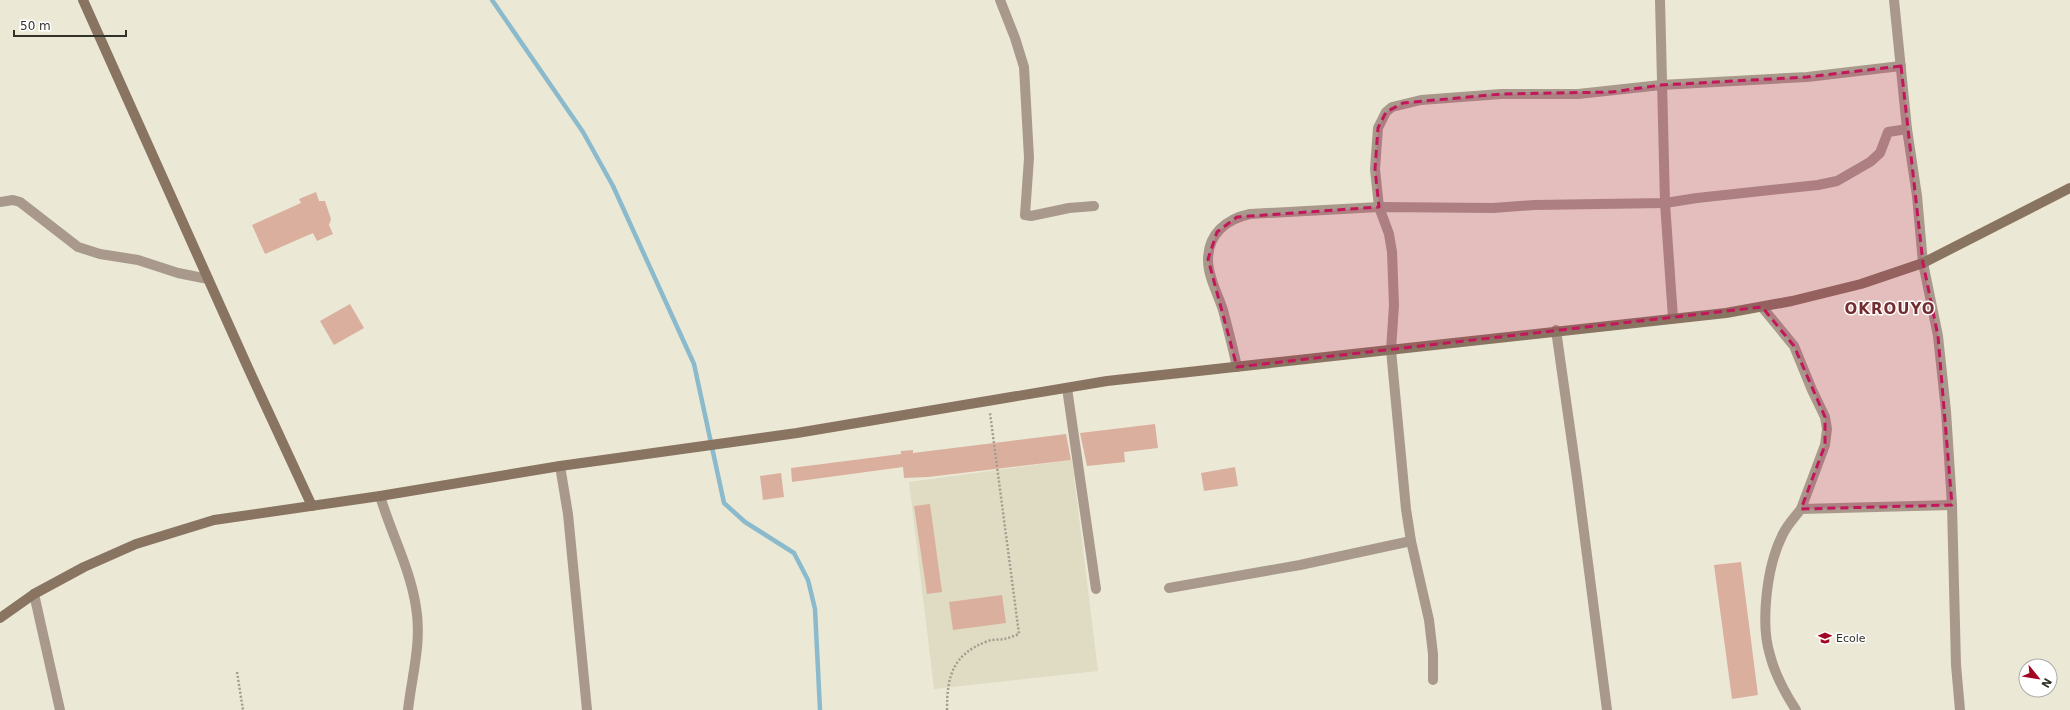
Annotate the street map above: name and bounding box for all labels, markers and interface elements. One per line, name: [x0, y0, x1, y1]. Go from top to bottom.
scale bar: [14, 12, 126, 38]
text: 50 m: [20, 19, 51, 33]
district label: OKROUYO: [1845, 300, 1935, 318]
school or university icon: Ecole: [1817, 630, 1833, 646]
place label: Ecole: [1836, 632, 1866, 645]
north arrow: [2018, 658, 2058, 698]
text: N: [2038, 676, 2054, 690]

